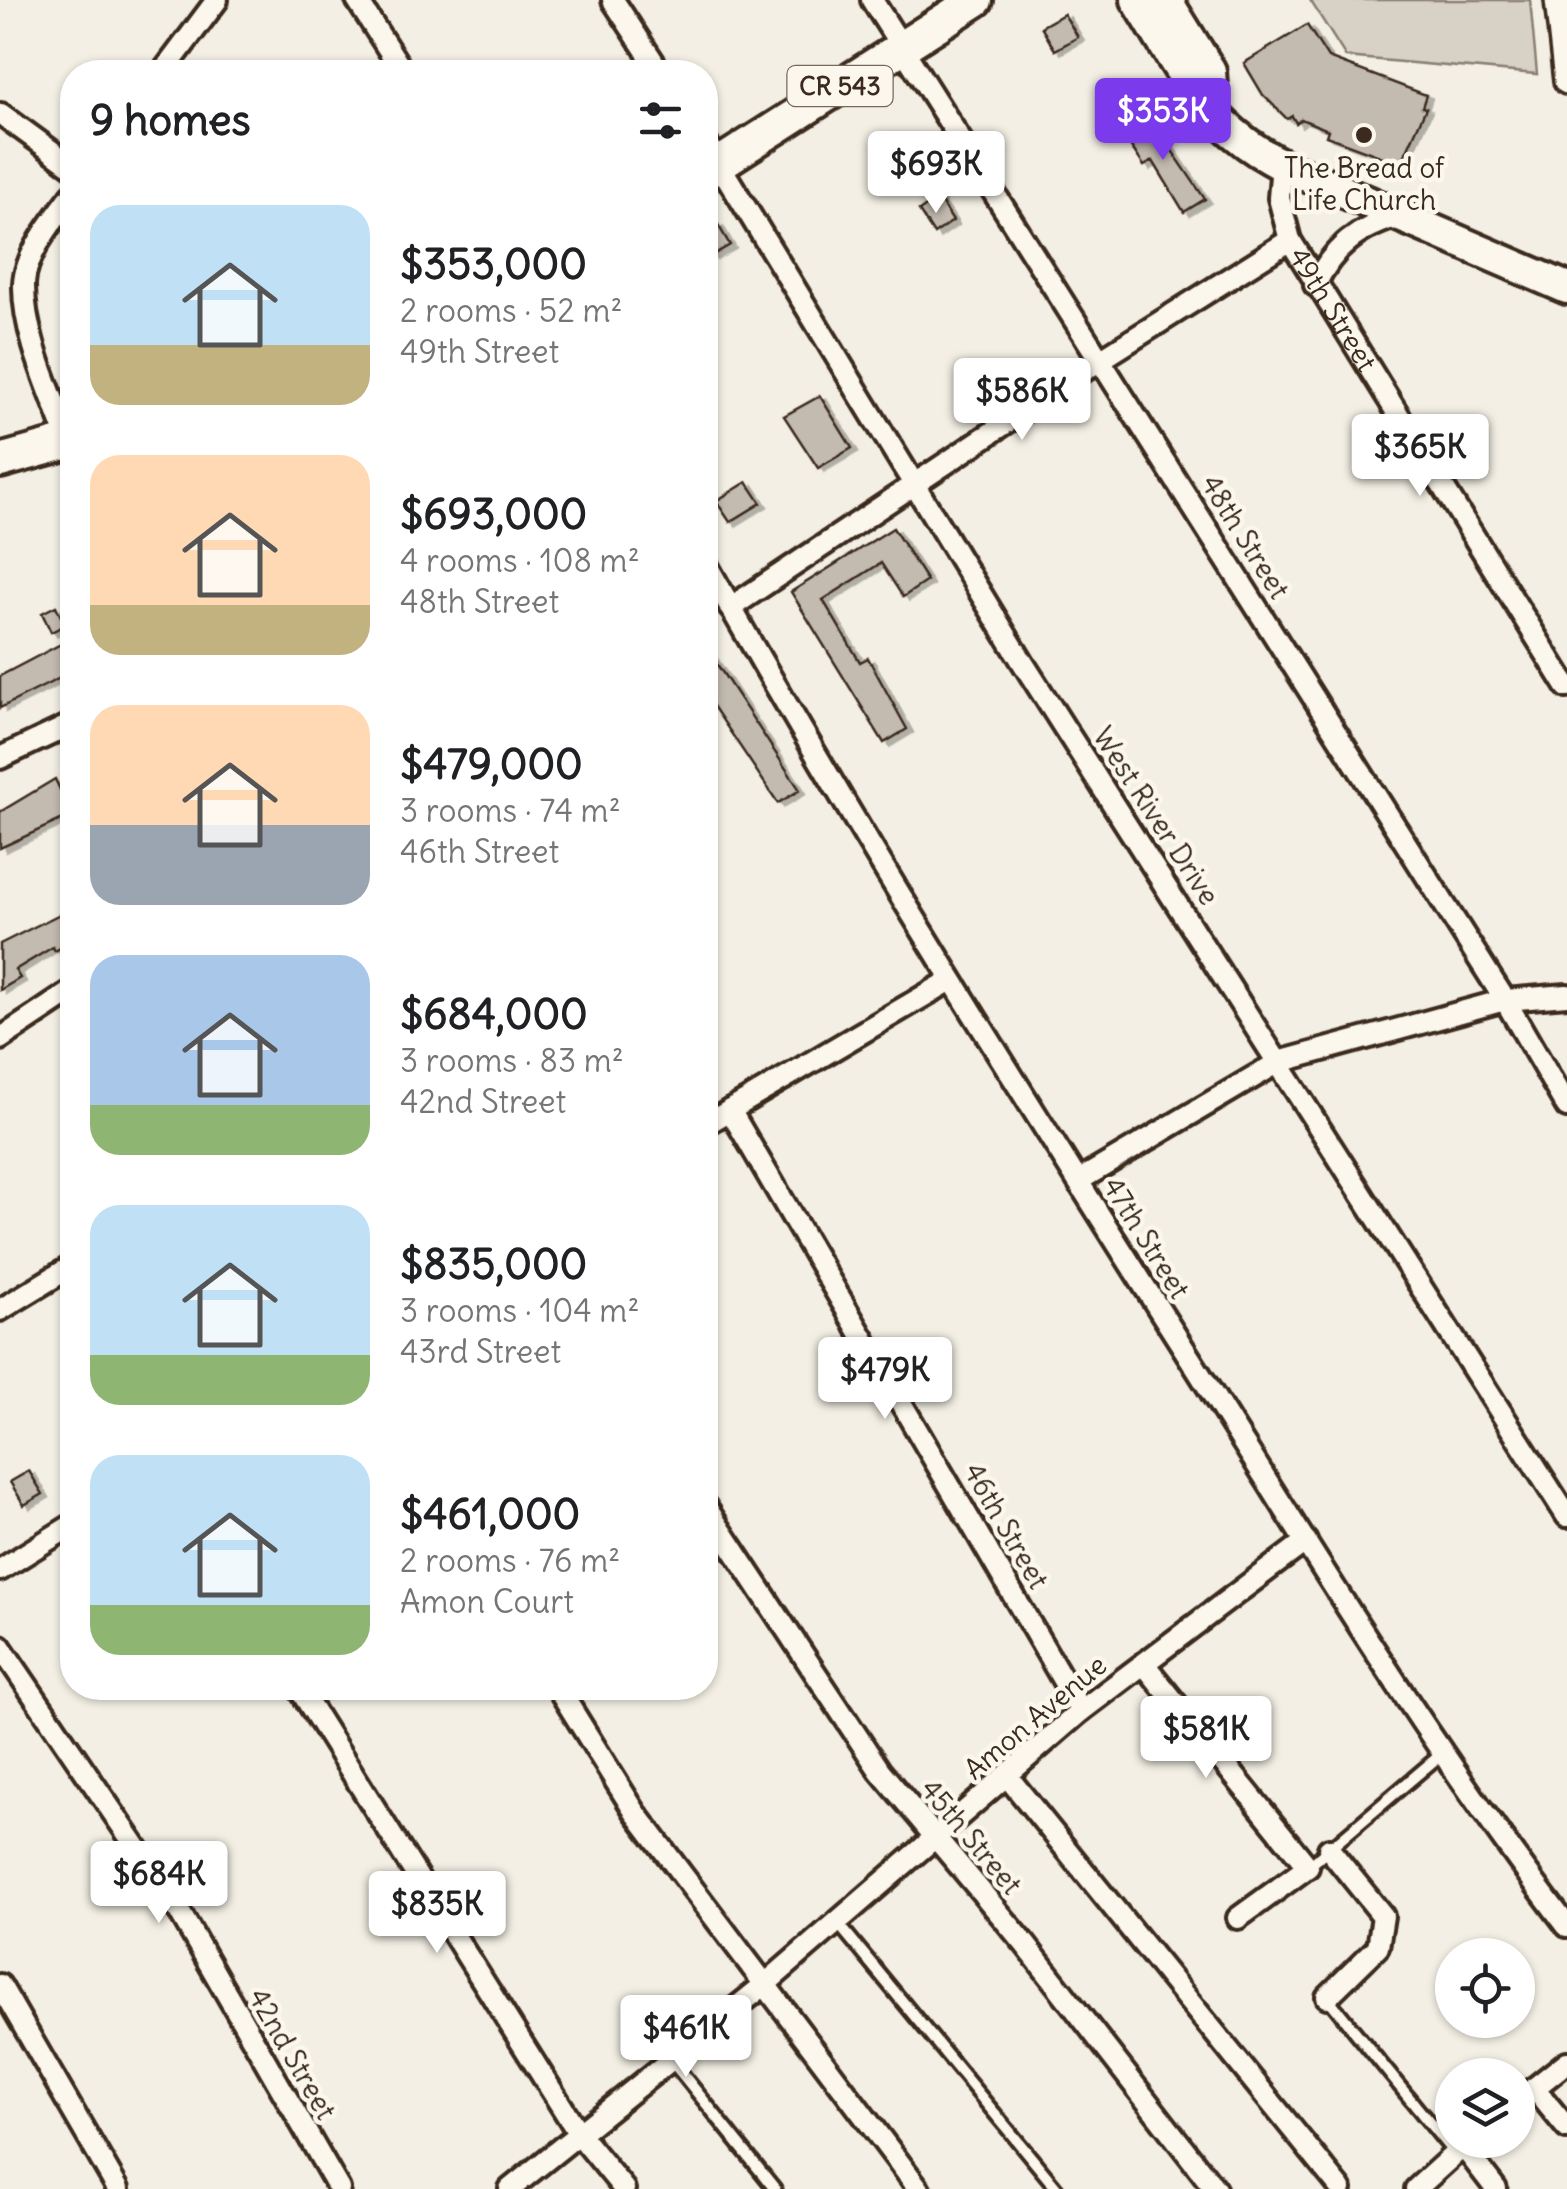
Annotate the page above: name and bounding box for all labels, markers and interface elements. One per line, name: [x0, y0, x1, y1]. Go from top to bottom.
road number: CR 543: [788, 66, 892, 106]
pin: $353K: [1093, 78, 1233, 163]
text: $353K: [1117, 90, 1209, 131]
icon: filters: [633, 93, 688, 148]
text: 9 homes: [90, 94, 251, 146]
marker: The Bread of Life Church: [1353, 124, 1375, 146]
pin: $693K: [866, 131, 1006, 216]
text: $693K: [890, 143, 982, 184]
place label: The Bread of Life Church: [1284, 150, 1445, 218]
text: $353,000: [400, 238, 587, 290]
street label: 49th Street: [1281, 241, 1385, 378]
icon: home: [170, 245, 290, 365]
text: 2 rooms · 52 m²: [400, 290, 622, 331]
text: 49th Street: [400, 331, 559, 372]
pin: $586K: [952, 358, 1092, 443]
text: $586K: [976, 370, 1068, 411]
pin: $365K: [1350, 414, 1490, 499]
text: $365K: [1374, 426, 1466, 467]
street label: 48th Street: [1193, 468, 1297, 606]
text: $693,000: [400, 488, 587, 540]
icon: home: [170, 495, 290, 615]
text: 4 rooms · 108 m²: [400, 540, 640, 581]
text: 48th Street: [400, 581, 559, 622]
street label: West River Drive: [1085, 720, 1227, 912]
text: $479,000: [400, 738, 583, 790]
icon: home: [170, 745, 290, 865]
text: 3 rooms · 74 m²: [400, 790, 621, 831]
text: 46th Street: [400, 831, 559, 872]
text: $684,000: [400, 988, 588, 1040]
icon: home: [170, 995, 290, 1115]
text: 3 rooms · 83 m²: [400, 1040, 624, 1081]
text: 42nd Street: [400, 1081, 566, 1122]
street label: 47th Street: [1095, 1171, 1197, 1305]
text: $835,000: [400, 1238, 587, 1290]
icon: home: [170, 1245, 290, 1365]
text: 3 rooms · 104 m²: [400, 1290, 639, 1331]
text: 43rd Street: [400, 1331, 561, 1372]
pin: $479K: [815, 1337, 955, 1422]
text: $479K: [840, 1349, 930, 1390]
street label: 46th Street: [956, 1457, 1056, 1595]
text: $461,000: [400, 1488, 580, 1540]
icon: home: [170, 1495, 290, 1615]
text: 2 rooms · 76 m²: [400, 1540, 620, 1581]
text: Amon Court: [400, 1581, 574, 1622]
street label: Amon Avenue: [956, 1647, 1114, 1787]
pin: $581K: [1136, 1696, 1276, 1781]
text: $581K: [1162, 1708, 1250, 1749]
street label: 45th Street: [912, 1772, 1030, 1902]
pin: $684K: [89, 1841, 229, 1926]
text: $684K: [113, 1853, 205, 1894]
pin: $835K: [367, 1871, 507, 1956]
text: $835K: [391, 1883, 483, 1924]
map controls: [1435, 1938, 1535, 2158]
button: locate: [1435, 1938, 1535, 2038]
street label: 42nd Street: [240, 1982, 344, 2126]
pin: $461K: [616, 1995, 756, 2080]
text: $461K: [642, 2007, 730, 2048]
button: layers: [1435, 2058, 1535, 2158]

